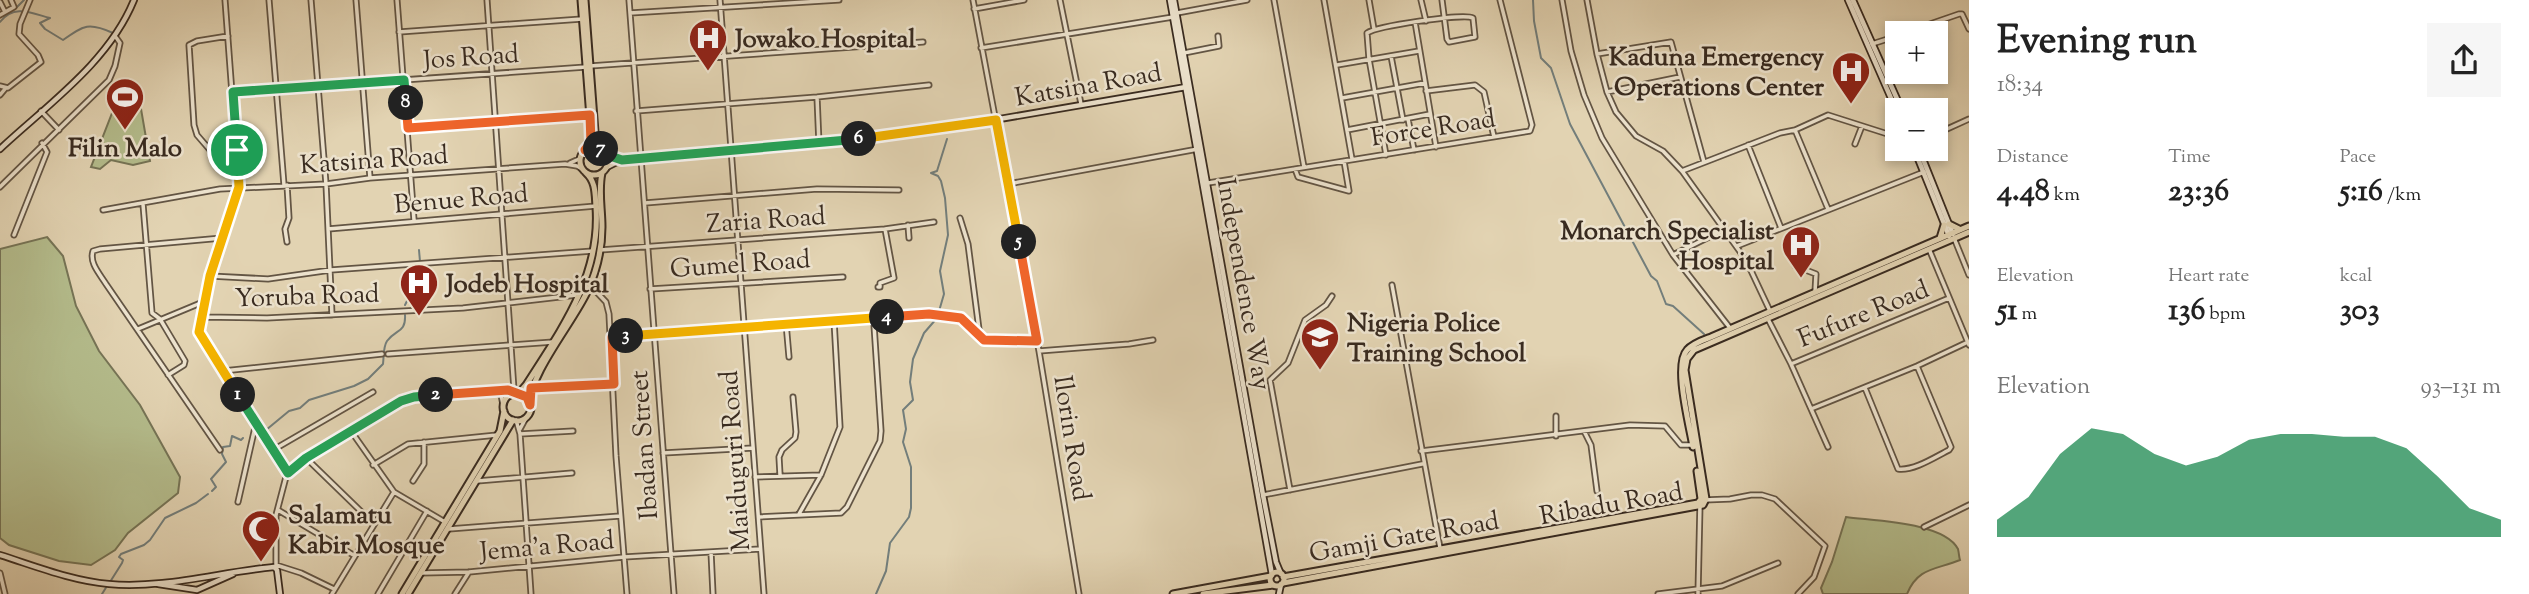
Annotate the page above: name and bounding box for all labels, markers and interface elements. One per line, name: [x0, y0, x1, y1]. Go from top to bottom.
text: Evening run: [1997, 16, 2197, 70]
hospital icon: Jowako Hospital: [687, 17, 729, 72]
map controls: [1885, 21, 1948, 161]
button: +: [1885, 21, 1948, 84]
place label: Jowako Hospital: [733, 22, 916, 59]
button: share: [2427, 23, 2501, 97]
street label: Jos Road: [420, 37, 521, 80]
place label: Kaduna Emergency Operations Center: [1609, 40, 1824, 107]
hospital icon: Kaduna Emergency Operations Center: [1830, 50, 1872, 105]
street label: Katsina Road: [1012, 55, 1165, 118]
text: 18:34: [1997, 69, 2043, 102]
sports icon: Filin Malo: [104, 76, 146, 131]
pin: 8: [388, 86, 424, 120]
text: 8: [401, 89, 410, 116]
button: −: [1885, 98, 1948, 161]
street label: Force Road: [1368, 101, 1499, 158]
pin: [207, 120, 267, 180]
pin: 6: [842, 122, 876, 156]
text: 6: [854, 125, 863, 152]
place label: Filin Malo: [68, 131, 182, 168]
icon: arrive: [218, 131, 256, 169]
pin: 7: [584, 132, 618, 166]
text: 7: [596, 135, 605, 162]
street label: Katsina Road: [299, 138, 450, 185]
text: Distance: [1997, 144, 2069, 171]
text: Time: [2168, 144, 2211, 171]
text: Pace: [2340, 144, 2376, 171]
text: 4.48: [1997, 171, 2050, 214]
text: 23:36: [2168, 171, 2229, 214]
text: 5:16: [2340, 171, 2383, 214]
street label: Benue Road: [393, 176, 530, 225]
street label: Independence Way: [1206, 176, 1279, 393]
text: km: [2050, 182, 2080, 209]
text: /km: [2383, 182, 2421, 209]
street label: Zaria Road: [705, 199, 827, 244]
place label: Monarch Specialist Hospital: [1560, 214, 1775, 281]
pin: 5: [1002, 224, 1036, 260]
hospital icon: Monarch Specialist Hospital: [1780, 224, 1822, 279]
text: 5: [1015, 228, 1022, 255]
street label: Gumel Road: [669, 242, 812, 289]
hospital icon: Jodeb Hospital: [398, 262, 440, 317]
text: Elevation: [1997, 263, 2074, 290]
text: Heart rate: [2168, 263, 2249, 290]
text: kcal: [2340, 263, 2372, 290]
place label: Jodeb Hospital: [444, 267, 609, 304]
street label: Fufure Road: [1793, 272, 1935, 358]
street label: Yoruba Road: [234, 276, 380, 319]
text: 51: [1997, 290, 2017, 333]
text: 136: [2168, 290, 2205, 333]
text: 303: [2340, 290, 2380, 333]
pin: 4: [870, 300, 904, 334]
text: m: [2017, 301, 2037, 328]
text: bpm: [2205, 301, 2246, 328]
text: 4: [882, 303, 891, 330]
place label: Nigeria Police Training School: [1347, 306, 1527, 373]
school or university icon: Nigeria Police Training School: [1299, 316, 1341, 371]
pin: 3: [608, 318, 644, 354]
text: 3: [622, 322, 629, 349]
street label: Ibadan Street: [622, 369, 669, 521]
street label: Maiduguri Road: [712, 369, 761, 553]
text: Elevation: [1997, 371, 2090, 404]
text: 93–131 m: [2421, 371, 2501, 404]
street label: Ilorin Road: [1042, 373, 1099, 504]
pin: 1: [220, 378, 256, 412]
pin: 2: [418, 378, 453, 412]
text: 1: [234, 381, 241, 408]
text: 2: [431, 381, 440, 408]
street label: Ribadu Road: [1537, 475, 1686, 536]
place label: Salamatu Kabir Mosque: [288, 498, 445, 565]
street label: Gamji Gate Road: [1306, 503, 1503, 573]
mosque icon: Salamatu Kabir Mosque: [240, 508, 282, 563]
street label: Jema'a Road: [476, 523, 616, 572]

